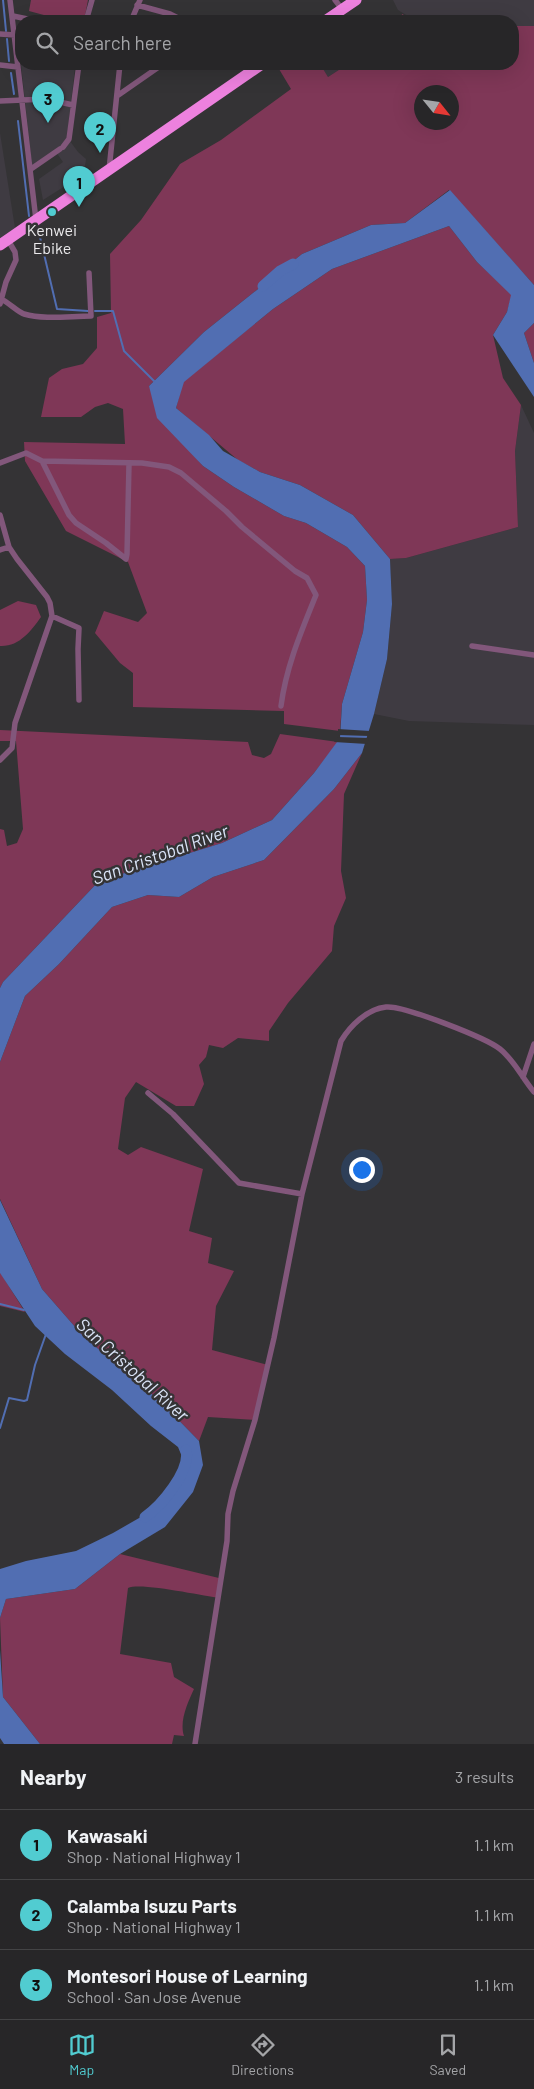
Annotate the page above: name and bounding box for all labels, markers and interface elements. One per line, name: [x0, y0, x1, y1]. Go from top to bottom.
search box: [15, 15, 519, 70]
icon: search: [33, 29, 61, 57]
text: Search here: [73, 31, 172, 54]
pin: 3: [32, 82, 64, 123]
north arrow: [414, 85, 459, 130]
pin: 2: [84, 112, 116, 153]
pin: 1: [63, 166, 95, 207]
marker: Kenwei Ebike: [46, 206, 58, 218]
place label: Kenwei Ebike: [27, 220, 77, 257]
water label: San Cristobal River: [89, 819, 232, 889]
your location: [349, 1157, 375, 1183]
water label: San Cristobal River: [72, 1313, 194, 1426]
text: Nearby: [20, 1764, 86, 1789]
text: 3 results: [455, 1767, 514, 1786]
text: Kawasaki: [67, 1824, 148, 1847]
text: 1: [33, 1835, 39, 1854]
text: 1.1 km: [474, 1835, 514, 1854]
text: Shop · National Highway 1: [67, 1847, 241, 1866]
text: Calamba Isuzu Parts: [67, 1894, 237, 1917]
text: 2: [32, 1905, 40, 1924]
text: 1.1 km: [474, 1905, 514, 1924]
text: Shop · National Highway 1: [67, 1917, 241, 1936]
text: Montesori House of Learning: [67, 1964, 308, 1987]
text: 3: [32, 1975, 40, 1994]
text: 1.1 km: [474, 1975, 514, 1994]
text: School · San Jose Avenue: [67, 1987, 242, 2006]
tab: Map: [68, 2031, 96, 2078]
tab: Directions: [231, 2031, 294, 2078]
tab: Saved: [429, 2031, 466, 2078]

